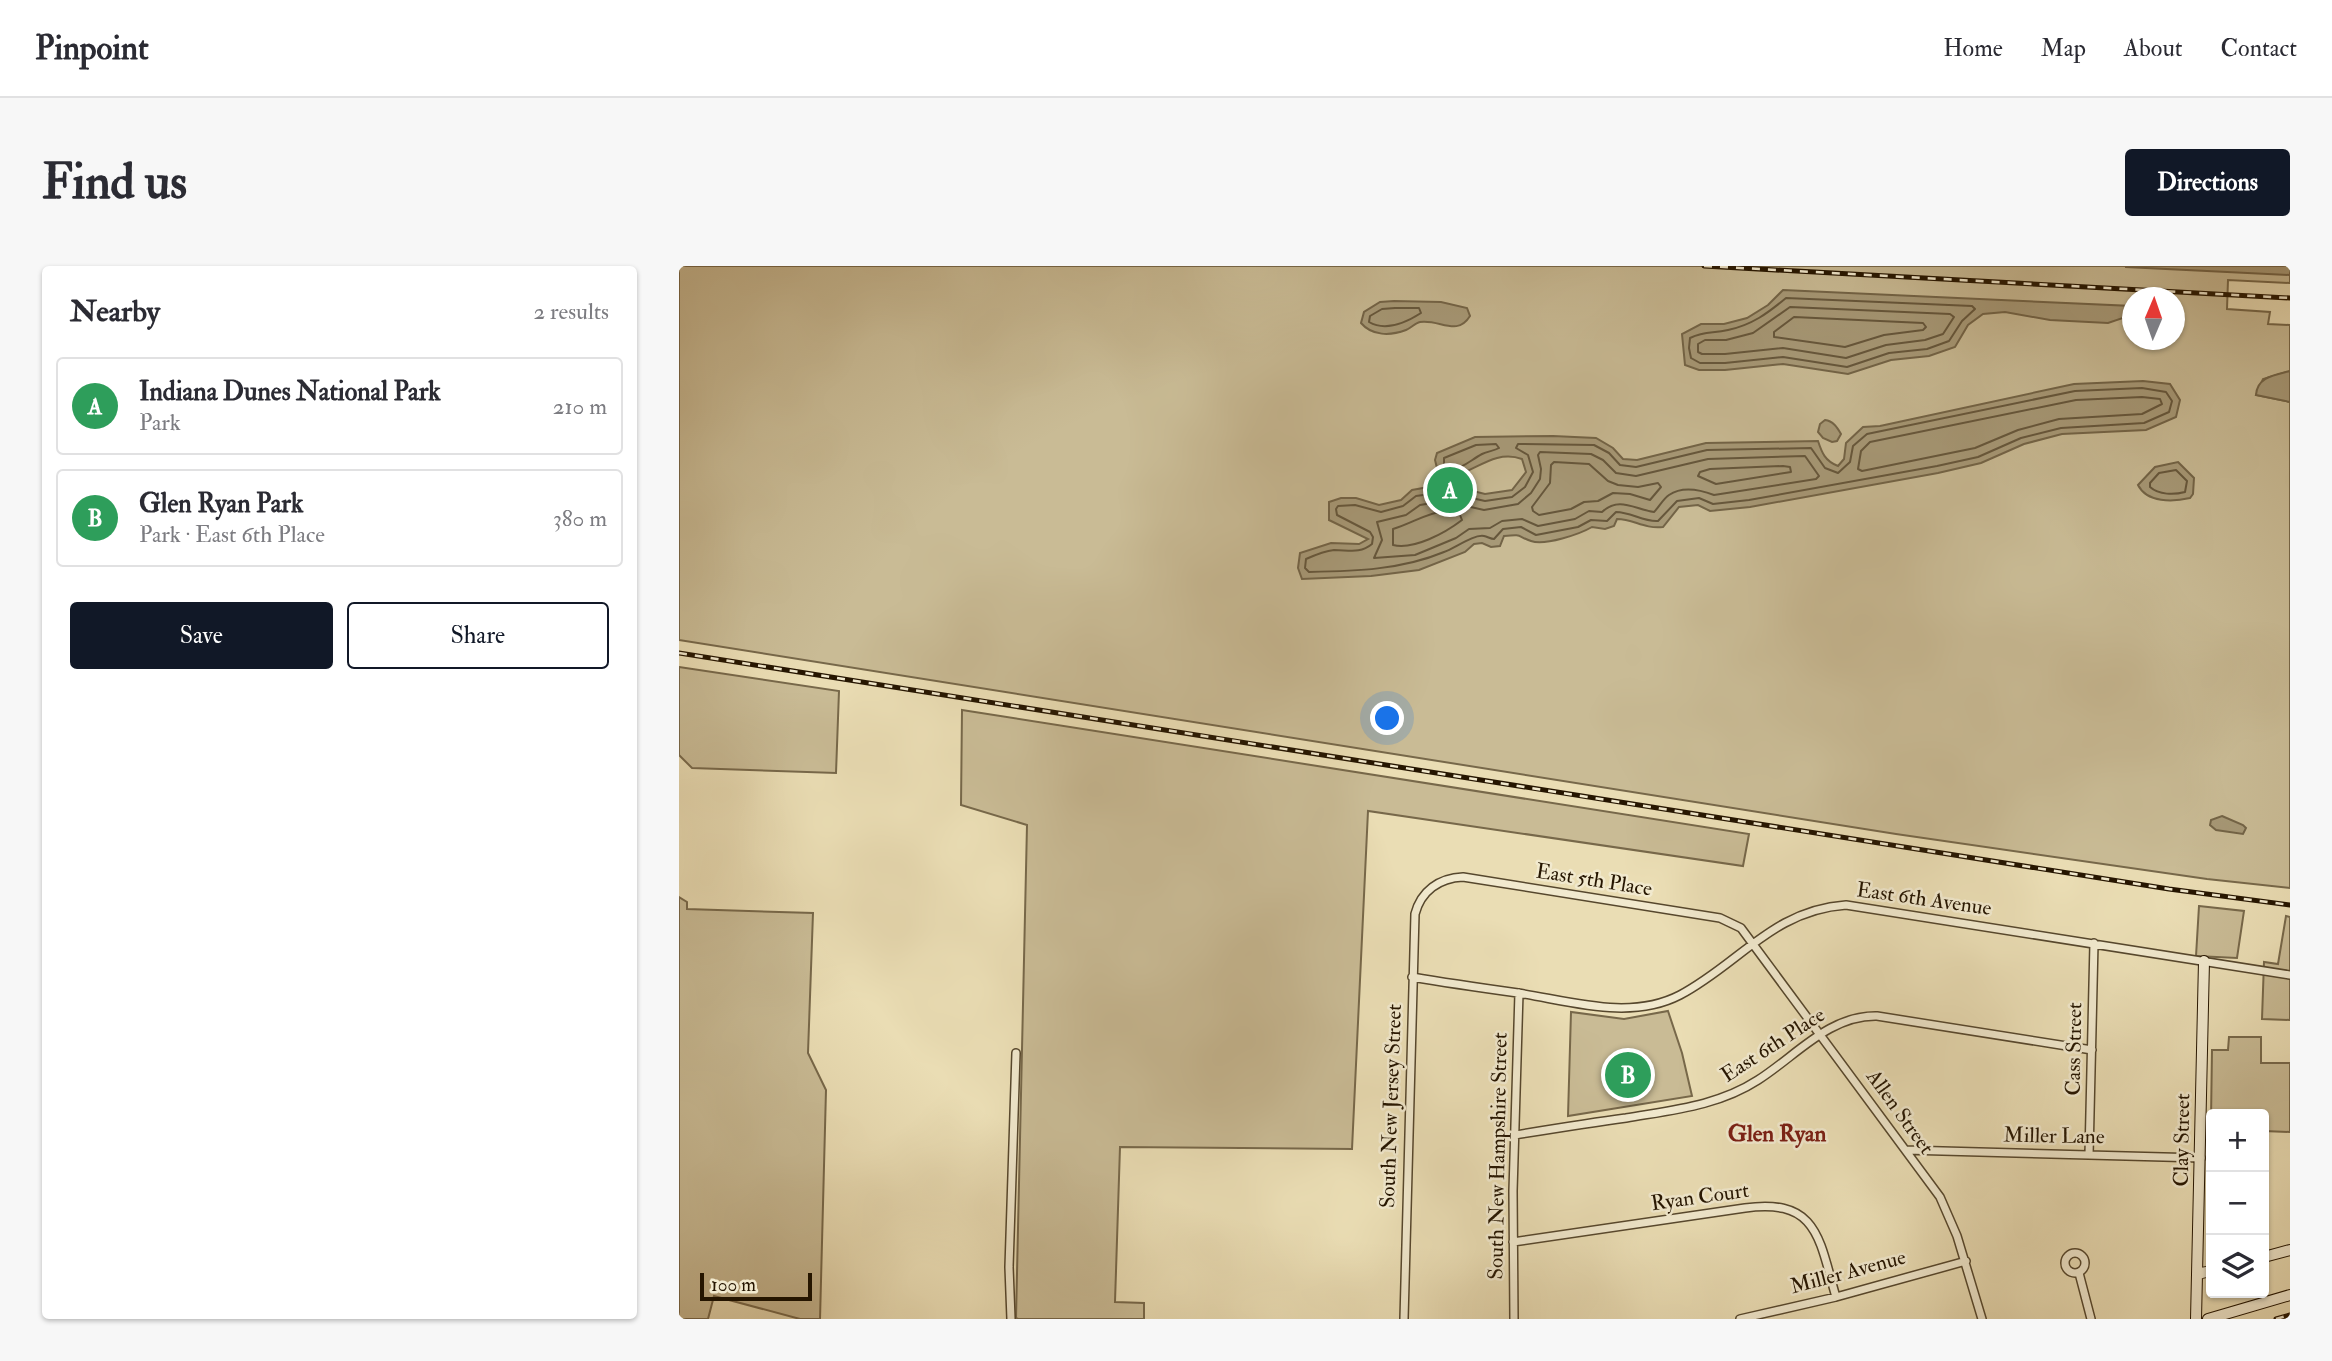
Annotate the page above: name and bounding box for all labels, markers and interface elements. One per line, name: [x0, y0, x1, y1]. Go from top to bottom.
text: Pinpoint: [35, 28, 149, 69]
text: Home: [1943, 33, 2003, 64]
text: Map: [2041, 33, 2086, 64]
text: About: [2124, 33, 2183, 64]
text: Contact: [2221, 33, 2297, 64]
button: Directions: [2125, 149, 2290, 216]
text: Find us: [42, 152, 187, 213]
north arrow: [2122, 287, 2185, 350]
text: Nearby: [70, 293, 160, 330]
text: 2 results: [534, 297, 609, 326]
text: Indiana Dunes National Park: [139, 376, 441, 408]
text: A: [88, 392, 102, 421]
text: 210 m: [553, 392, 607, 421]
text: Park: [139, 408, 181, 437]
pin: A: [1427, 464, 1473, 516]
text: Glen Ryan Park: [139, 488, 303, 520]
text: B: [87, 504, 103, 533]
text: 380 m: [553, 504, 607, 533]
text: Park · East 6th Place: [139, 520, 325, 549]
button: Save: [70, 602, 333, 669]
button: Share: [347, 602, 609, 669]
your location: [1370, 701, 1404, 735]
street label: East 5th Place: [1534, 857, 1654, 903]
street label: East 6th Avenue: [1855, 876, 1993, 922]
street label: East 6th Place: [1716, 1001, 1830, 1089]
street label: Cass Street: [2060, 1002, 2088, 1096]
street label: South New Jersey Street: [1374, 1003, 1408, 1209]
street label: South New Hampshire Street: [1482, 1032, 1514, 1280]
pin: B: [1605, 1049, 1651, 1101]
street label: Allen Street: [1859, 1063, 1940, 1160]
street label: Clay Street: [2168, 1093, 2196, 1187]
map controls: [2206, 1109, 2269, 1298]
button: +: [2206, 1109, 2269, 1172]
district label: Glen Ryan: [1728, 1119, 1827, 1149]
street label: Miller Lane: [2003, 1122, 2105, 1150]
button: −: [2206, 1172, 2269, 1235]
street label: Ryan Court: [1649, 1177, 1751, 1217]
button: layers: [2206, 1235, 2269, 1298]
street label: Miller Avenue: [1787, 1244, 1909, 1300]
scale bar: [700, 1270, 812, 1302]
text: 100 m: [711, 1273, 756, 1297]

